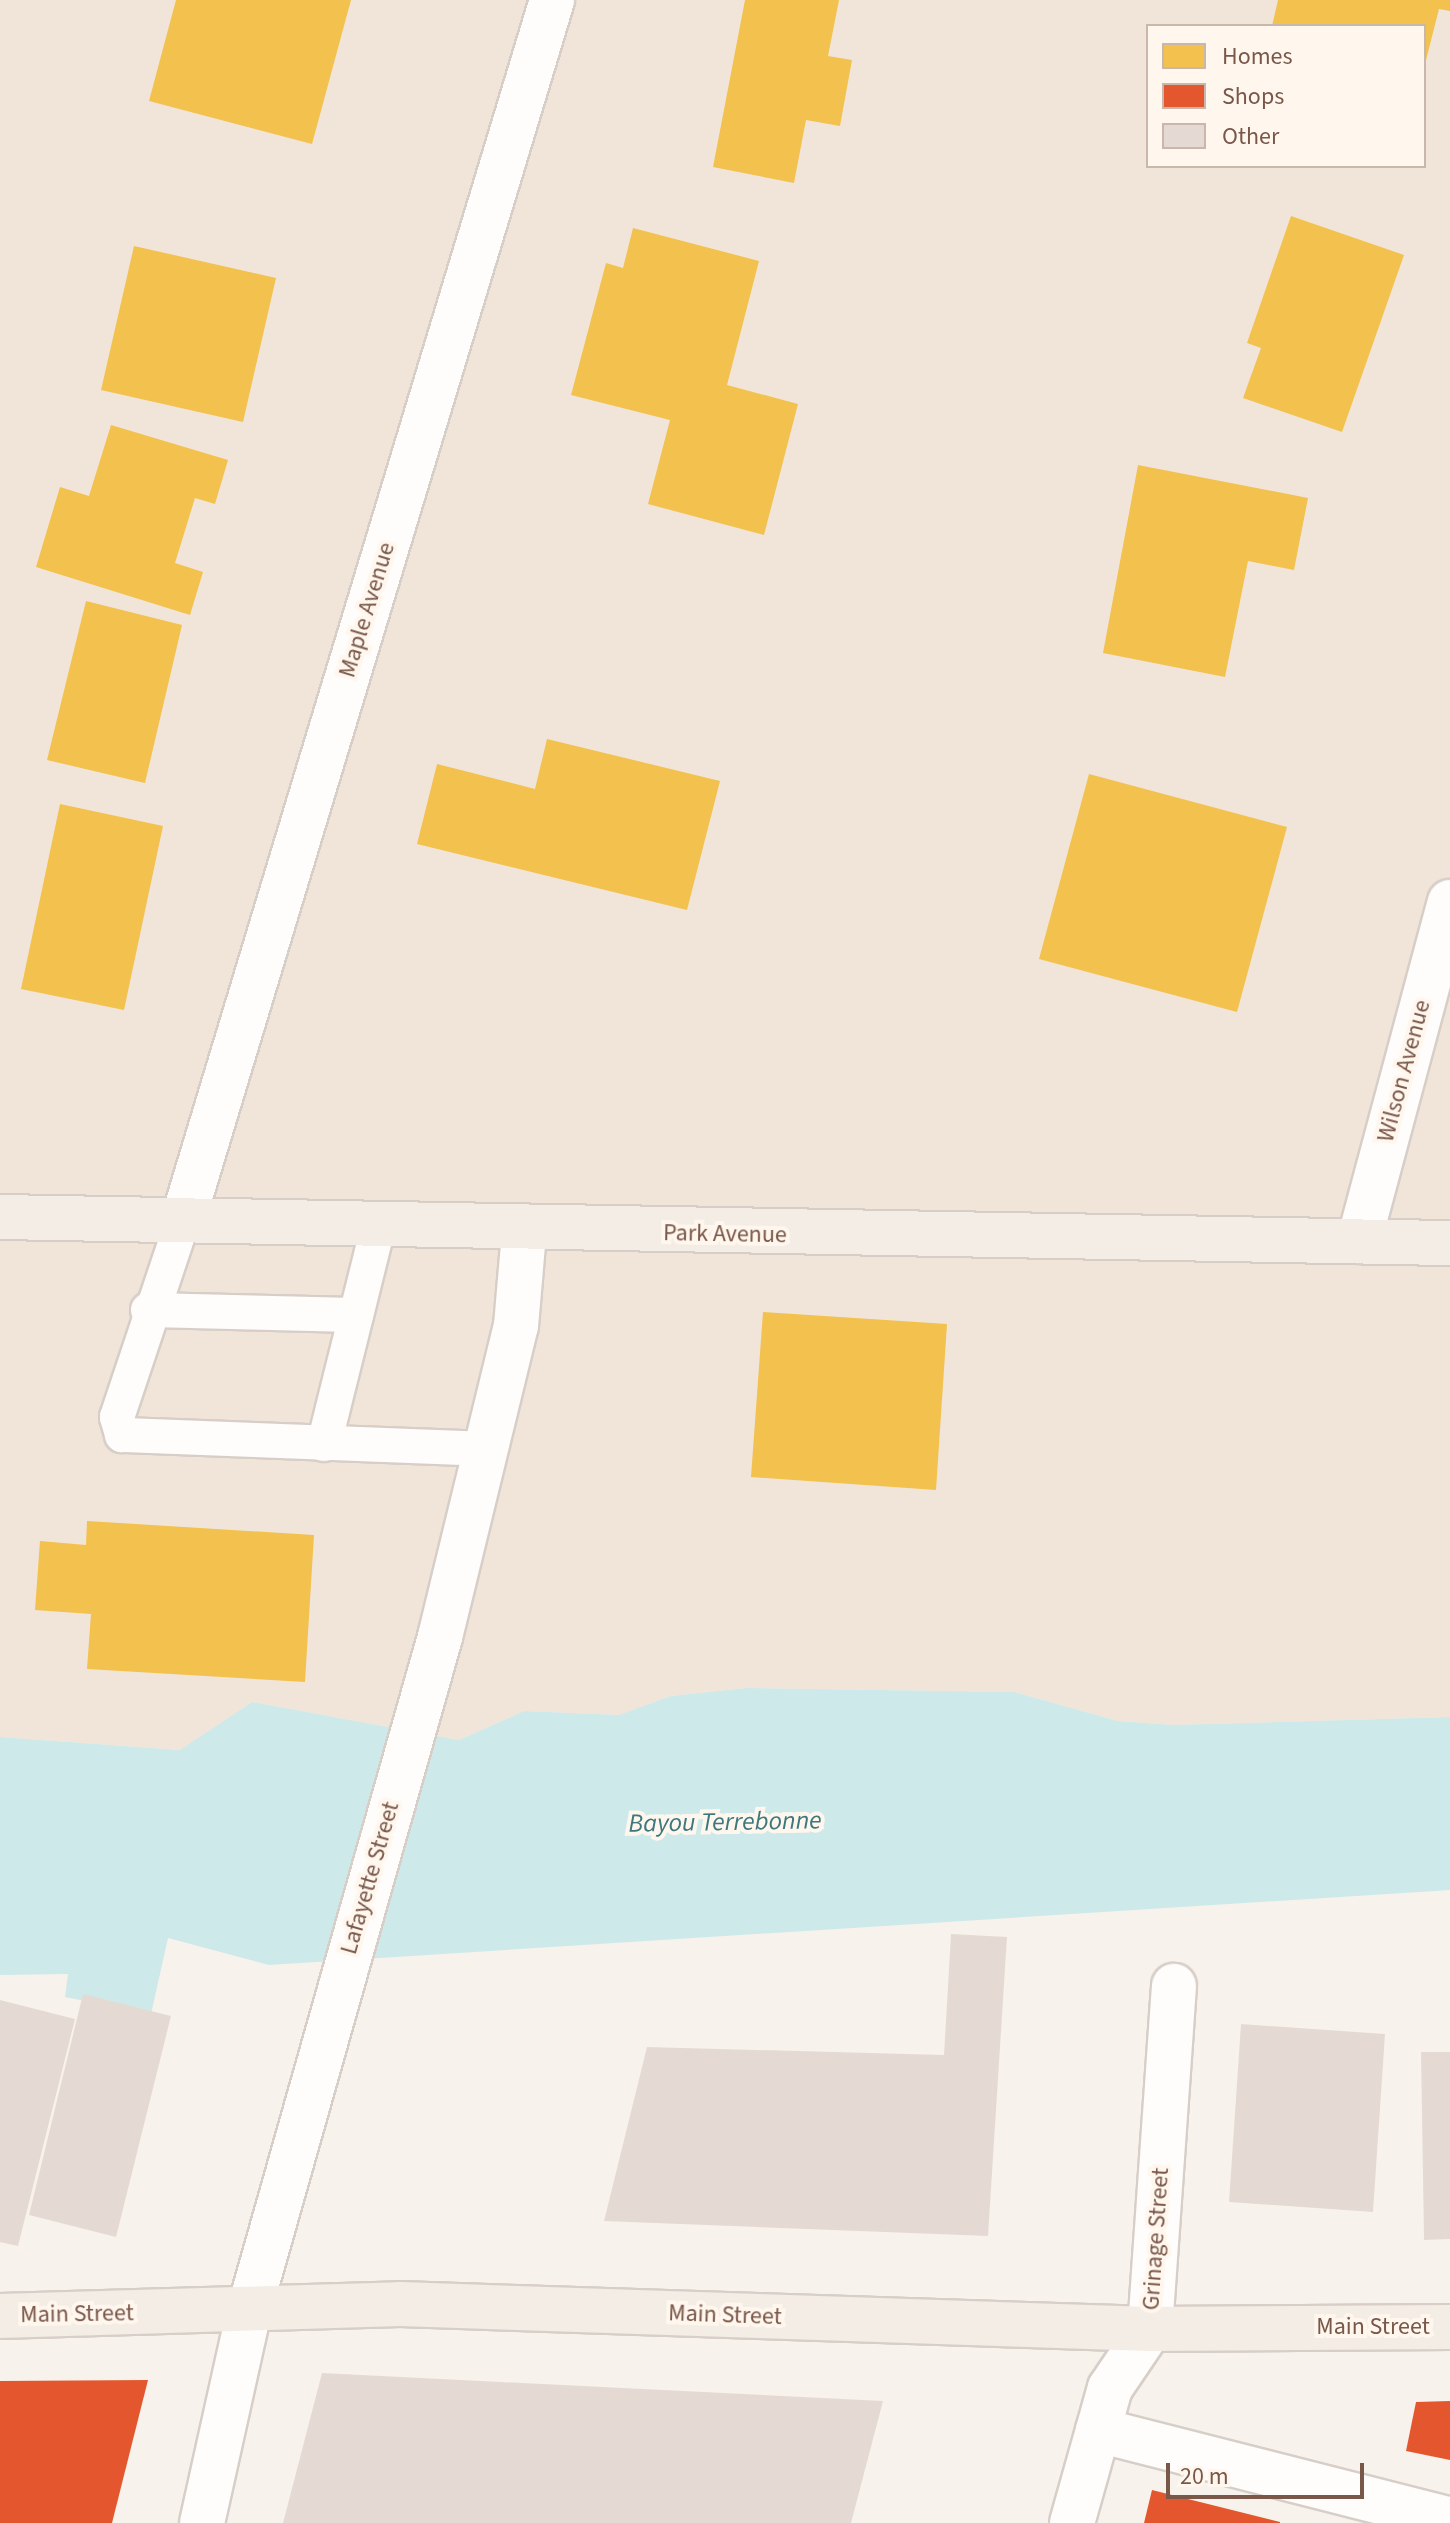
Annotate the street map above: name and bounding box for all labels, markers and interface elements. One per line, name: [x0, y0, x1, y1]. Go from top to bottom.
legend: [1146, 24, 1426, 168]
text: Homes: [1222, 39, 1293, 74]
text: Shops: [1222, 79, 1284, 114]
text: Other: [1222, 119, 1279, 154]
street label: Maple Avenue: [333, 539, 401, 681]
street label: Wilson Avenue: [1371, 997, 1437, 1145]
street label: Park Avenue: [663, 1219, 787, 1249]
street label: Lafayette Street: [334, 1798, 406, 1958]
water label: Bayou Terrebonne: [628, 1805, 822, 1839]
street label: Grinage Street: [1137, 2167, 1175, 2311]
street label: Main Street: [20, 2299, 134, 2329]
street label: Main Street: [668, 2299, 782, 2331]
street label: Main Street: [1316, 2313, 1430, 2341]
scale bar: [1170, 2447, 1368, 2497]
text: 20 m: [1180, 2459, 1229, 2494]

